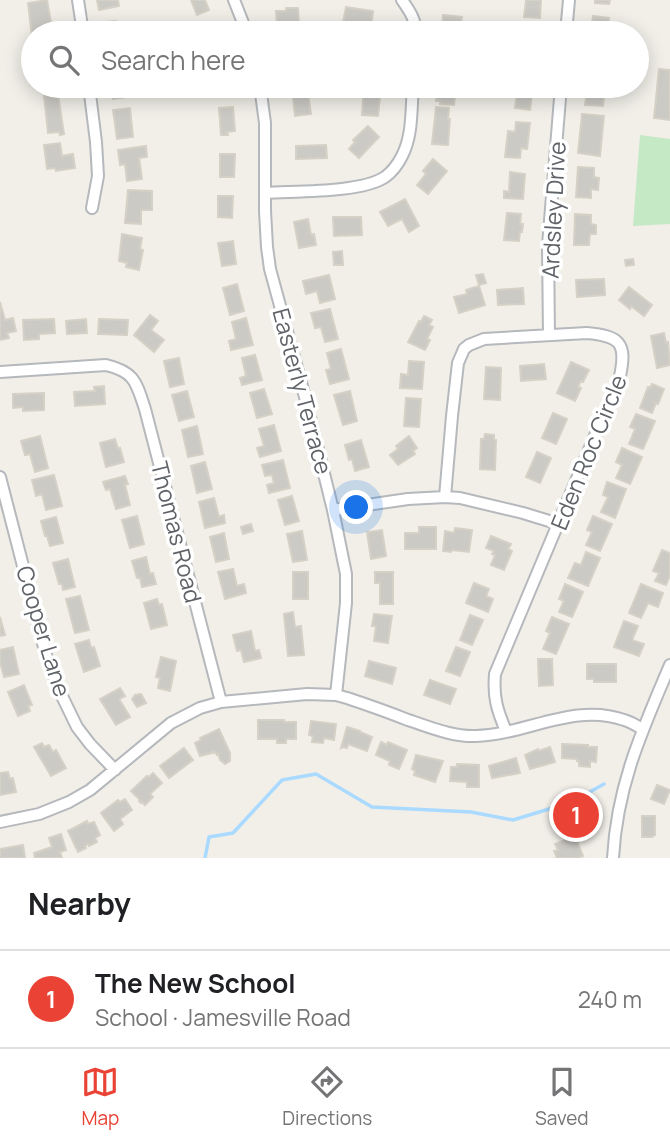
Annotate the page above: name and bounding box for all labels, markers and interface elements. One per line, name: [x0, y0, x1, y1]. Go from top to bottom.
search box: [21, 21, 649, 98]
icon: search: [45, 41, 83, 79]
text: Search here: [101, 42, 246, 78]
street label: Ardsley Drive: [533, 141, 573, 279]
street label: Easterly Terrace: [265, 304, 341, 478]
street label: Eden Roc Circle: [542, 370, 634, 534]
street label: Thomas Road: [144, 458, 210, 606]
your location: [339, 490, 373, 524]
street label: Cooper Lane: [9, 562, 79, 700]
pin: 1: [553, 789, 599, 841]
text: Nearby: [28, 883, 131, 924]
text: The New School: [95, 965, 296, 1001]
text: 1: [46, 983, 56, 1015]
text: 240 m: [578, 983, 642, 1015]
text: School · Jamesville Road: [95, 1001, 351, 1033]
tab: Map: [81, 1063, 119, 1131]
tab: Directions: [282, 1063, 372, 1131]
tab: Saved: [535, 1063, 589, 1131]

